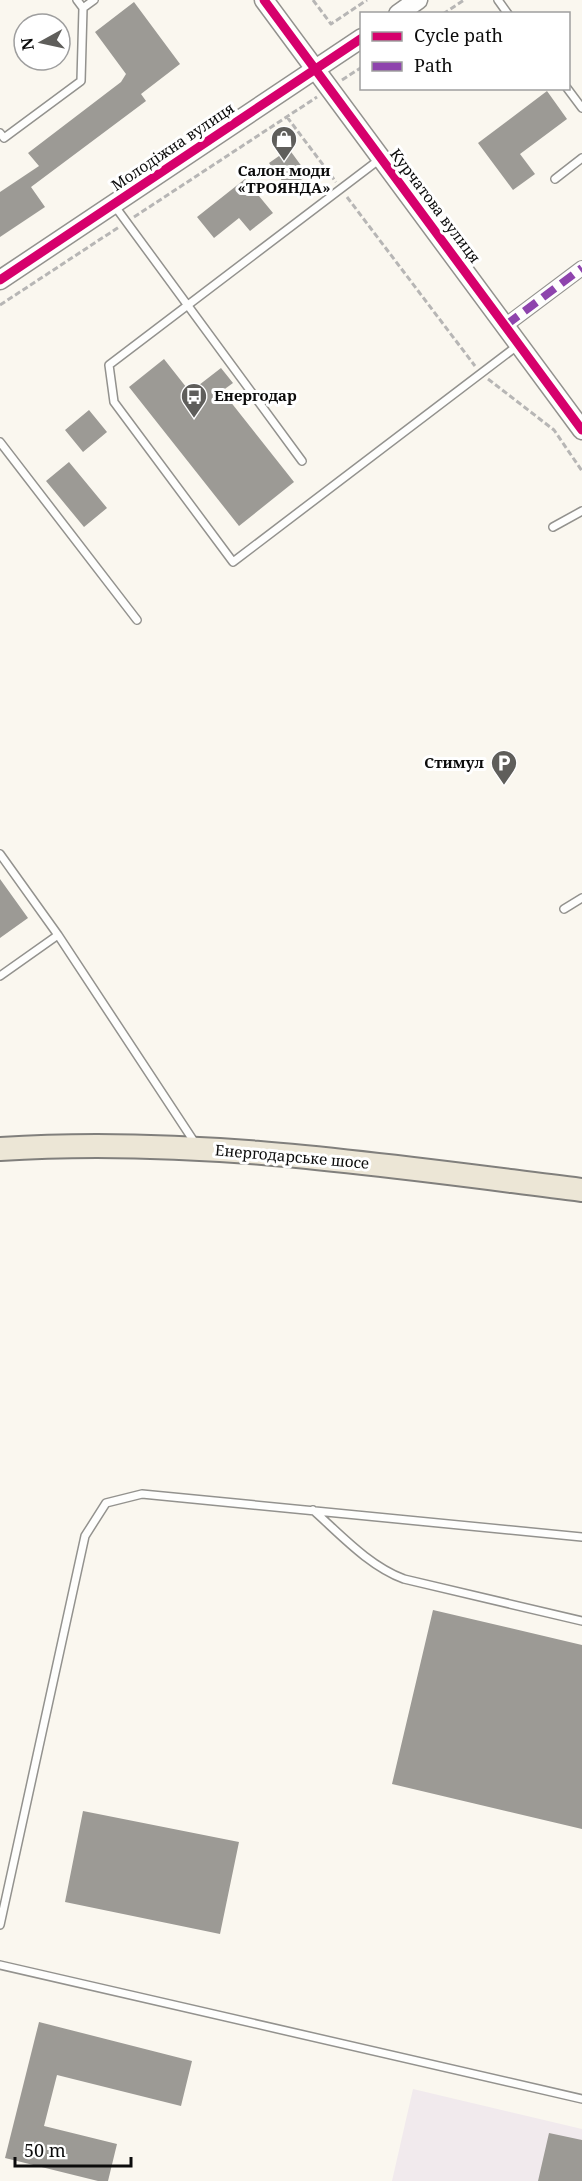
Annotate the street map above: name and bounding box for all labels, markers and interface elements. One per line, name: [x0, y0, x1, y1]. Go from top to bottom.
north arrow: [12, 12, 72, 72]
legend: [360, 12, 570, 90]
text: Cycle path: [414, 23, 503, 47]
text: N: [15, 36, 39, 52]
text: Path: [414, 53, 453, 77]
street label: Молодіжна вулиця: [107, 98, 238, 195]
shop icon: Салон моди «ТРОЯНДА»: [269, 124, 299, 162]
street label: Курчатова вулиця: [386, 144, 486, 267]
place label: Салон моди «ТРОЯНДА»: [237, 160, 331, 197]
bus stop icon: Енергодар: [179, 381, 209, 419]
place label: Енергодар: [214, 385, 297, 405]
parking icon: Стимул: [489, 748, 519, 786]
place label: Стимул: [424, 752, 485, 772]
street label: Енергодарське шосе: [214, 1139, 370, 1173]
scale bar: [15, 2130, 130, 2168]
text: 50 m: [24, 2138, 66, 2162]

